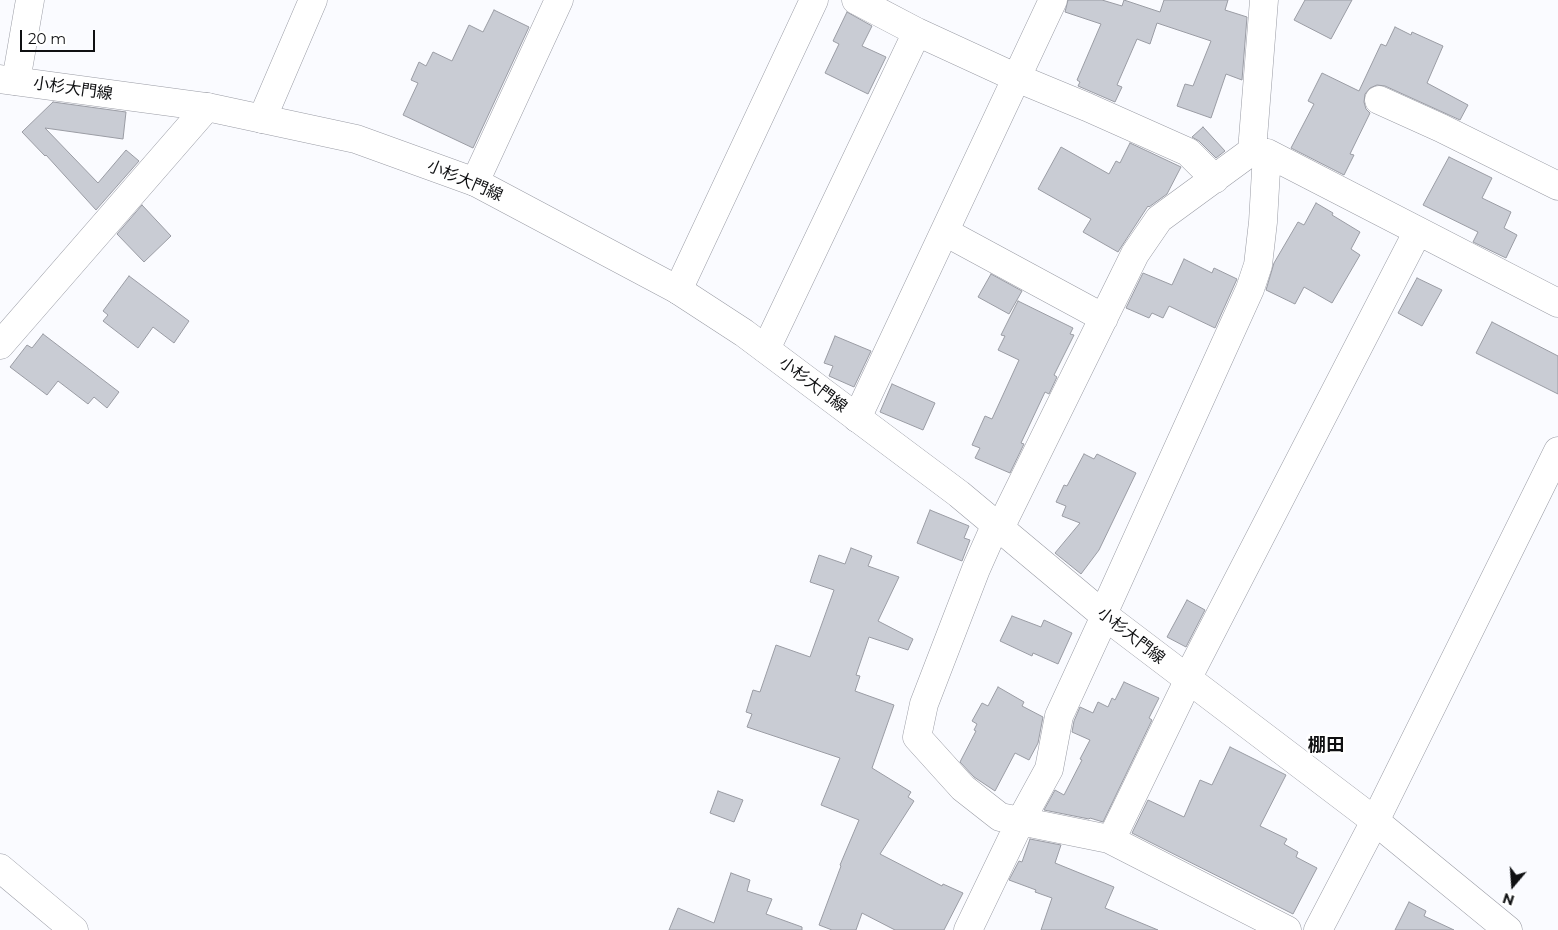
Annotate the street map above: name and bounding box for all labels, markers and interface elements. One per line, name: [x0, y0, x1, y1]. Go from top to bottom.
scale bar: [22, 20, 98, 52]
text: 20 m: [28, 29, 66, 48]
street label: 小杉大門線: [32, 74, 114, 104]
street label: 小杉大門線: [424, 157, 506, 205]
street label: 小杉大門線: [775, 353, 851, 417]
street label: 小杉大門線: [1094, 604, 1168, 668]
district label: 棚田: [1308, 735, 1344, 757]
north arrow: [1488, 860, 1538, 910]
text: N: [1500, 889, 1517, 910]

